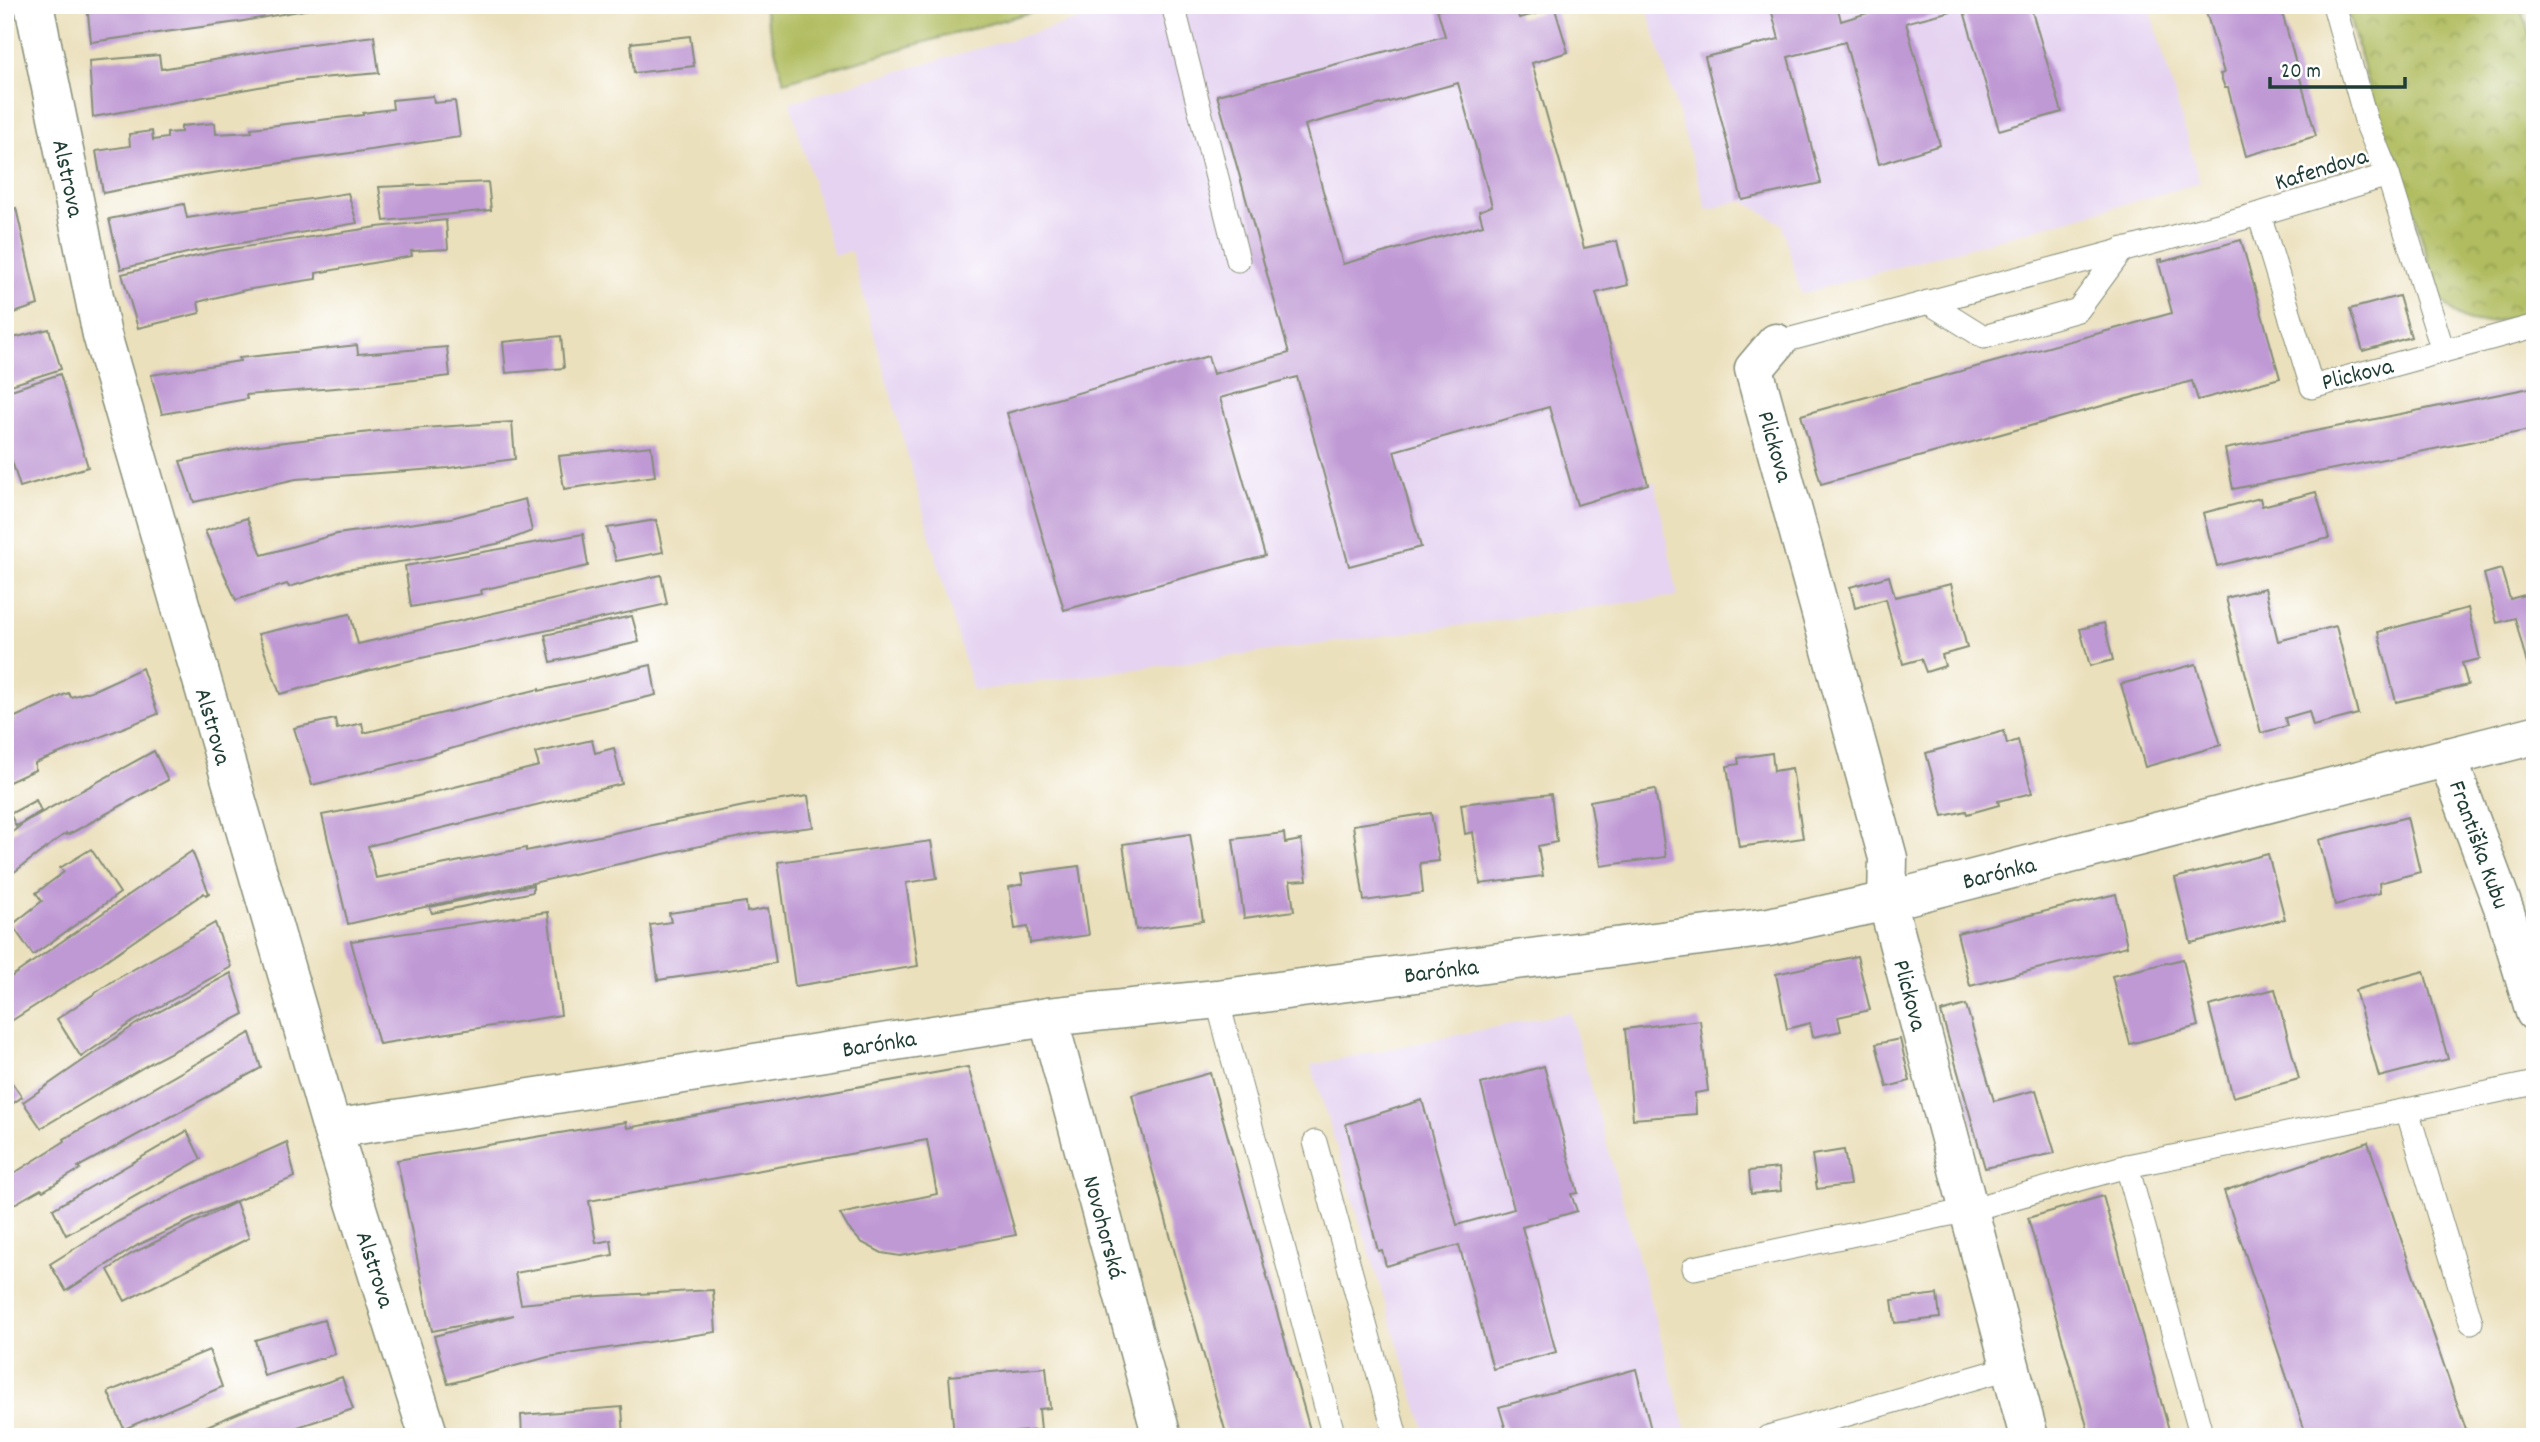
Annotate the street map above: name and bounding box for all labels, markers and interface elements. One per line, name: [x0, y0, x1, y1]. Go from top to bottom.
scale bar: [2270, 46, 2405, 90]
text: 20 m: [2281, 58, 2321, 88]
street label: Alstrova: [41, 137, 91, 221]
street label: Kafendova: [2271, 140, 2373, 201]
street label: Plickova: [2318, 350, 2398, 401]
street label: Plickova: [1747, 407, 1800, 487]
street label: Alstrova: [184, 684, 238, 770]
street label: Františka Kubu: [2438, 776, 2516, 914]
street label: Barónka: [1960, 849, 2041, 900]
street label: Barónka: [1402, 951, 1481, 994]
street label: Plickova: [1882, 956, 1934, 1036]
street label: Barónka: [840, 1023, 920, 1069]
street label: Novohorská: [1072, 1172, 1132, 1283]
street label: Alstrova: [345, 1227, 402, 1313]

